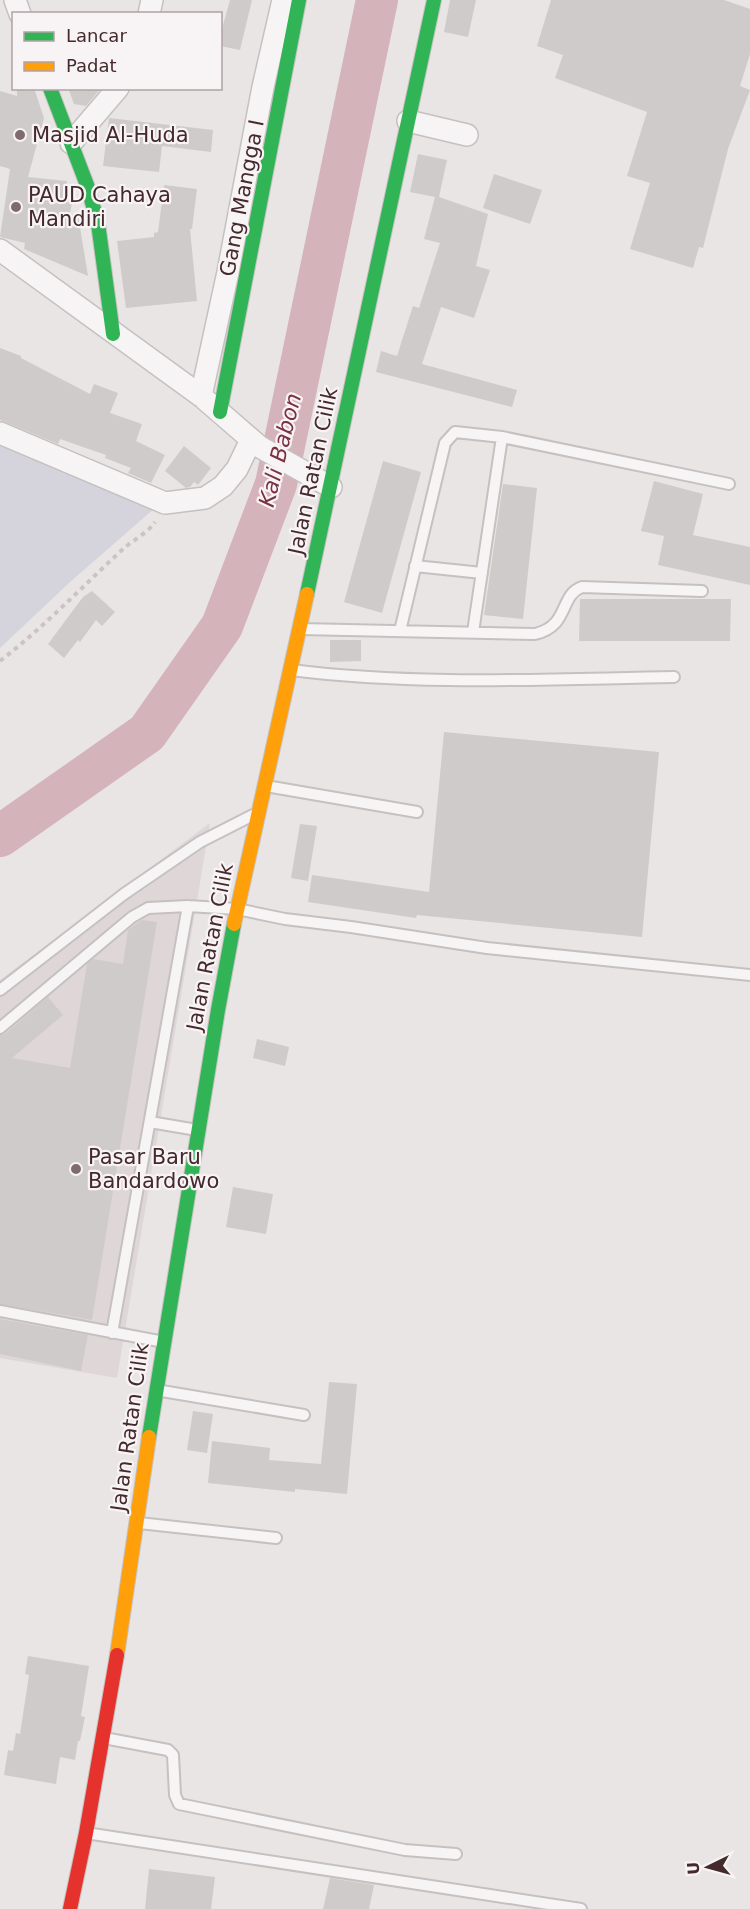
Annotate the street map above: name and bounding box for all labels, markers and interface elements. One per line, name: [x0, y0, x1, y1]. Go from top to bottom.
legend: [12, 12, 222, 90]
text: Lancar: [66, 25, 127, 46]
text: Padat: [66, 55, 117, 76]
street label: Gang Mangga I: [215, 118, 269, 278]
place label: Masjid Al-Huda: [32, 123, 189, 147]
marker: Masjid Al-Huda: [13, 128, 27, 142]
place label: PAUD Cahaya Mandiri: [28, 183, 171, 231]
marker: PAUD Cahaya Mandiri: [9, 200, 23, 214]
street label: Jalan Ratan Cilik: [283, 384, 343, 559]
water label: Kali Babon: [254, 391, 306, 509]
street label: Jalan Ratan Cilik: [182, 860, 238, 1035]
place label: Pasar Baru Bandardowo: [88, 1145, 219, 1193]
marker: Pasar Baru Bandardowo: [69, 1162, 83, 1176]
street label: Jalan Ratan Cilik: [106, 1340, 154, 1515]
north arrow: [678, 1837, 738, 1897]
text: U: [684, 1861, 704, 1876]

